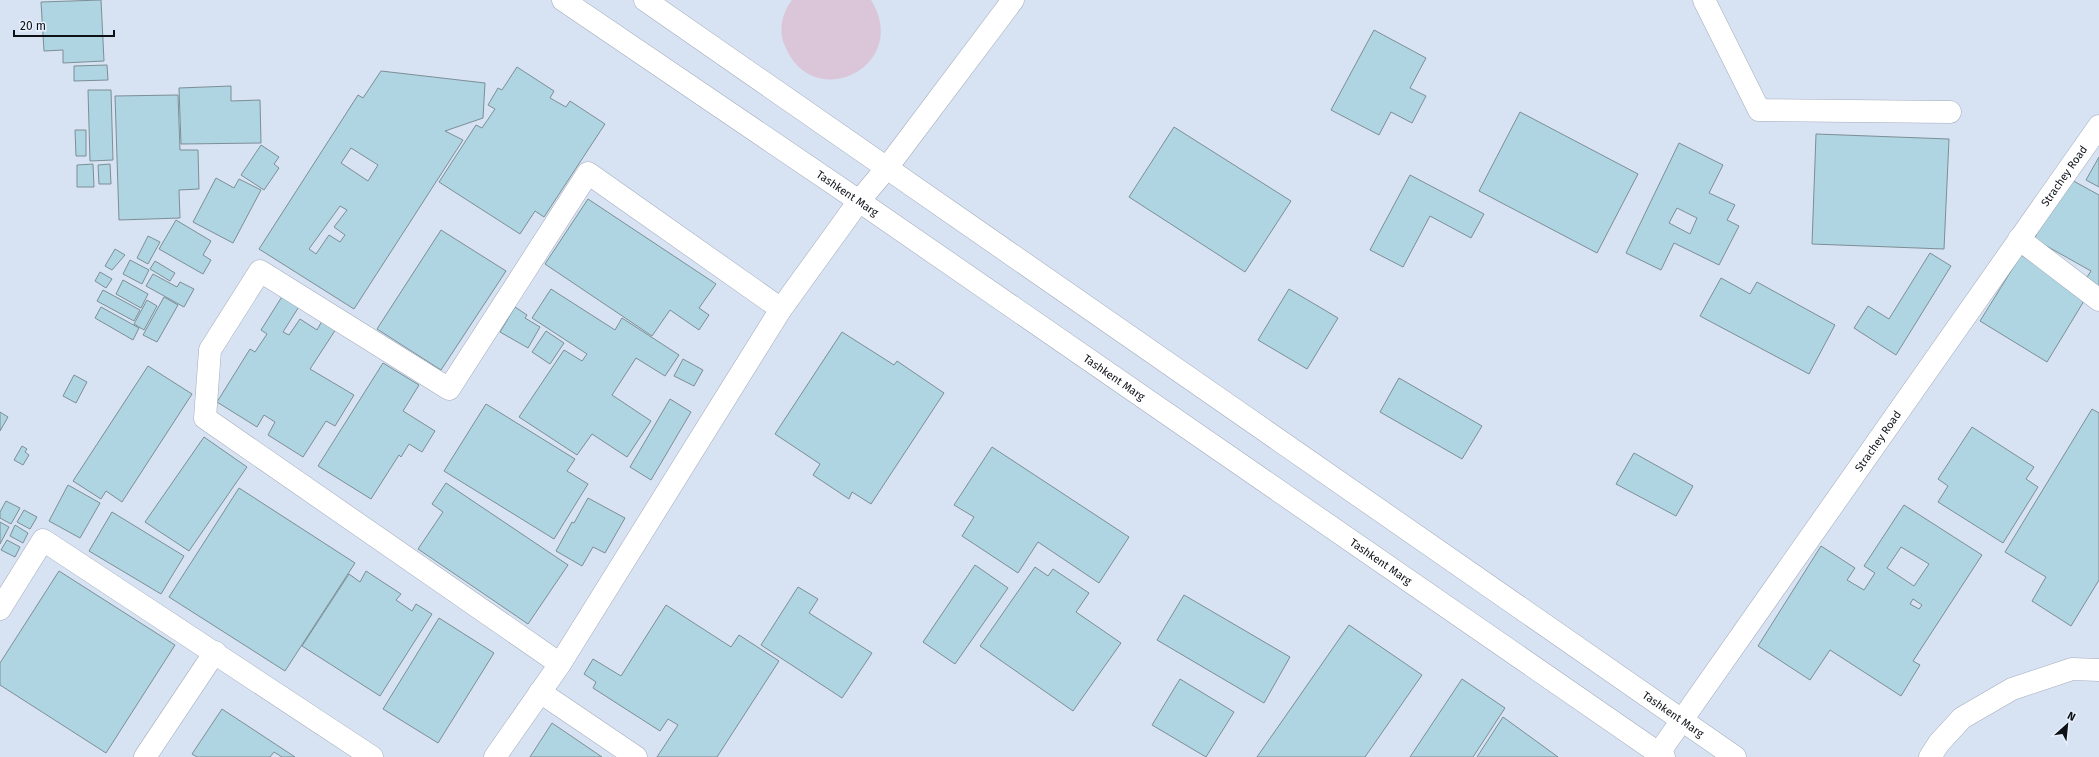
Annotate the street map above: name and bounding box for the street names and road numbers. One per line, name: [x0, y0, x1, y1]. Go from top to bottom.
street label: Strachey Road: [2039, 143, 2090, 209]
street label: Tashkent Marg: [814, 168, 881, 219]
street label: Tashkent Marg: [1081, 352, 1147, 404]
street label: Strachey Road: [1852, 408, 1904, 474]
street label: Tashkent Marg: [1347, 536, 1414, 588]
street label: Tashkent Marg: [1640, 689, 1706, 741]

